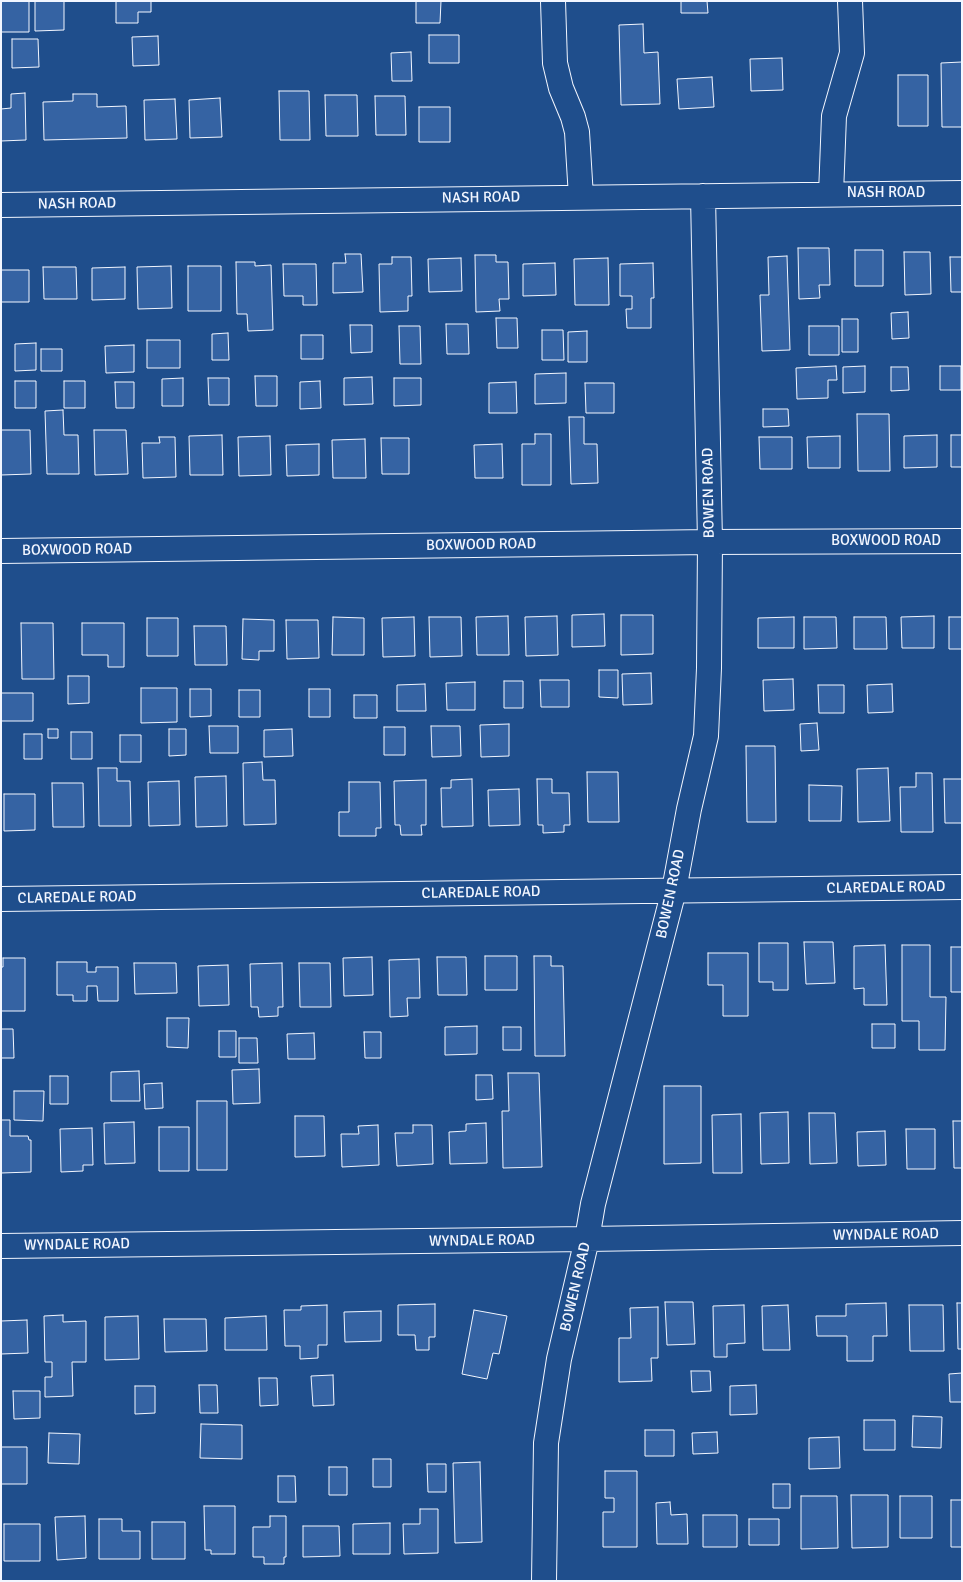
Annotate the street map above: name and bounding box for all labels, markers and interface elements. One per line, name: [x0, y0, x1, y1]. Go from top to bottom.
street label: NASH ROAD: [847, 184, 925, 202]
street label: NASH ROAD: [442, 188, 520, 208]
street label: NASH ROAD: [38, 194, 116, 214]
street label: BOWEN ROAD: [699, 447, 719, 539]
street label: BOXWOOD ROAD: [831, 532, 941, 550]
street label: BOXWOOD ROAD: [426, 535, 536, 555]
street label: BOXWOOD ROAD: [22, 540, 132, 560]
street label: BOWEN ROAD: [653, 848, 689, 940]
street label: CLAREDALE ROAD: [826, 878, 946, 898]
street label: CLAREDALE ROAD: [421, 883, 541, 903]
street label: CLAREDALE ROAD: [17, 888, 137, 908]
street label: WYNDALE ROAD: [833, 1225, 939, 1245]
street label: WYNDALE ROAD: [429, 1231, 535, 1251]
street label: WYNDALE ROAD: [24, 1235, 130, 1255]
street label: BOWEN ROAD: [557, 1241, 595, 1333]

